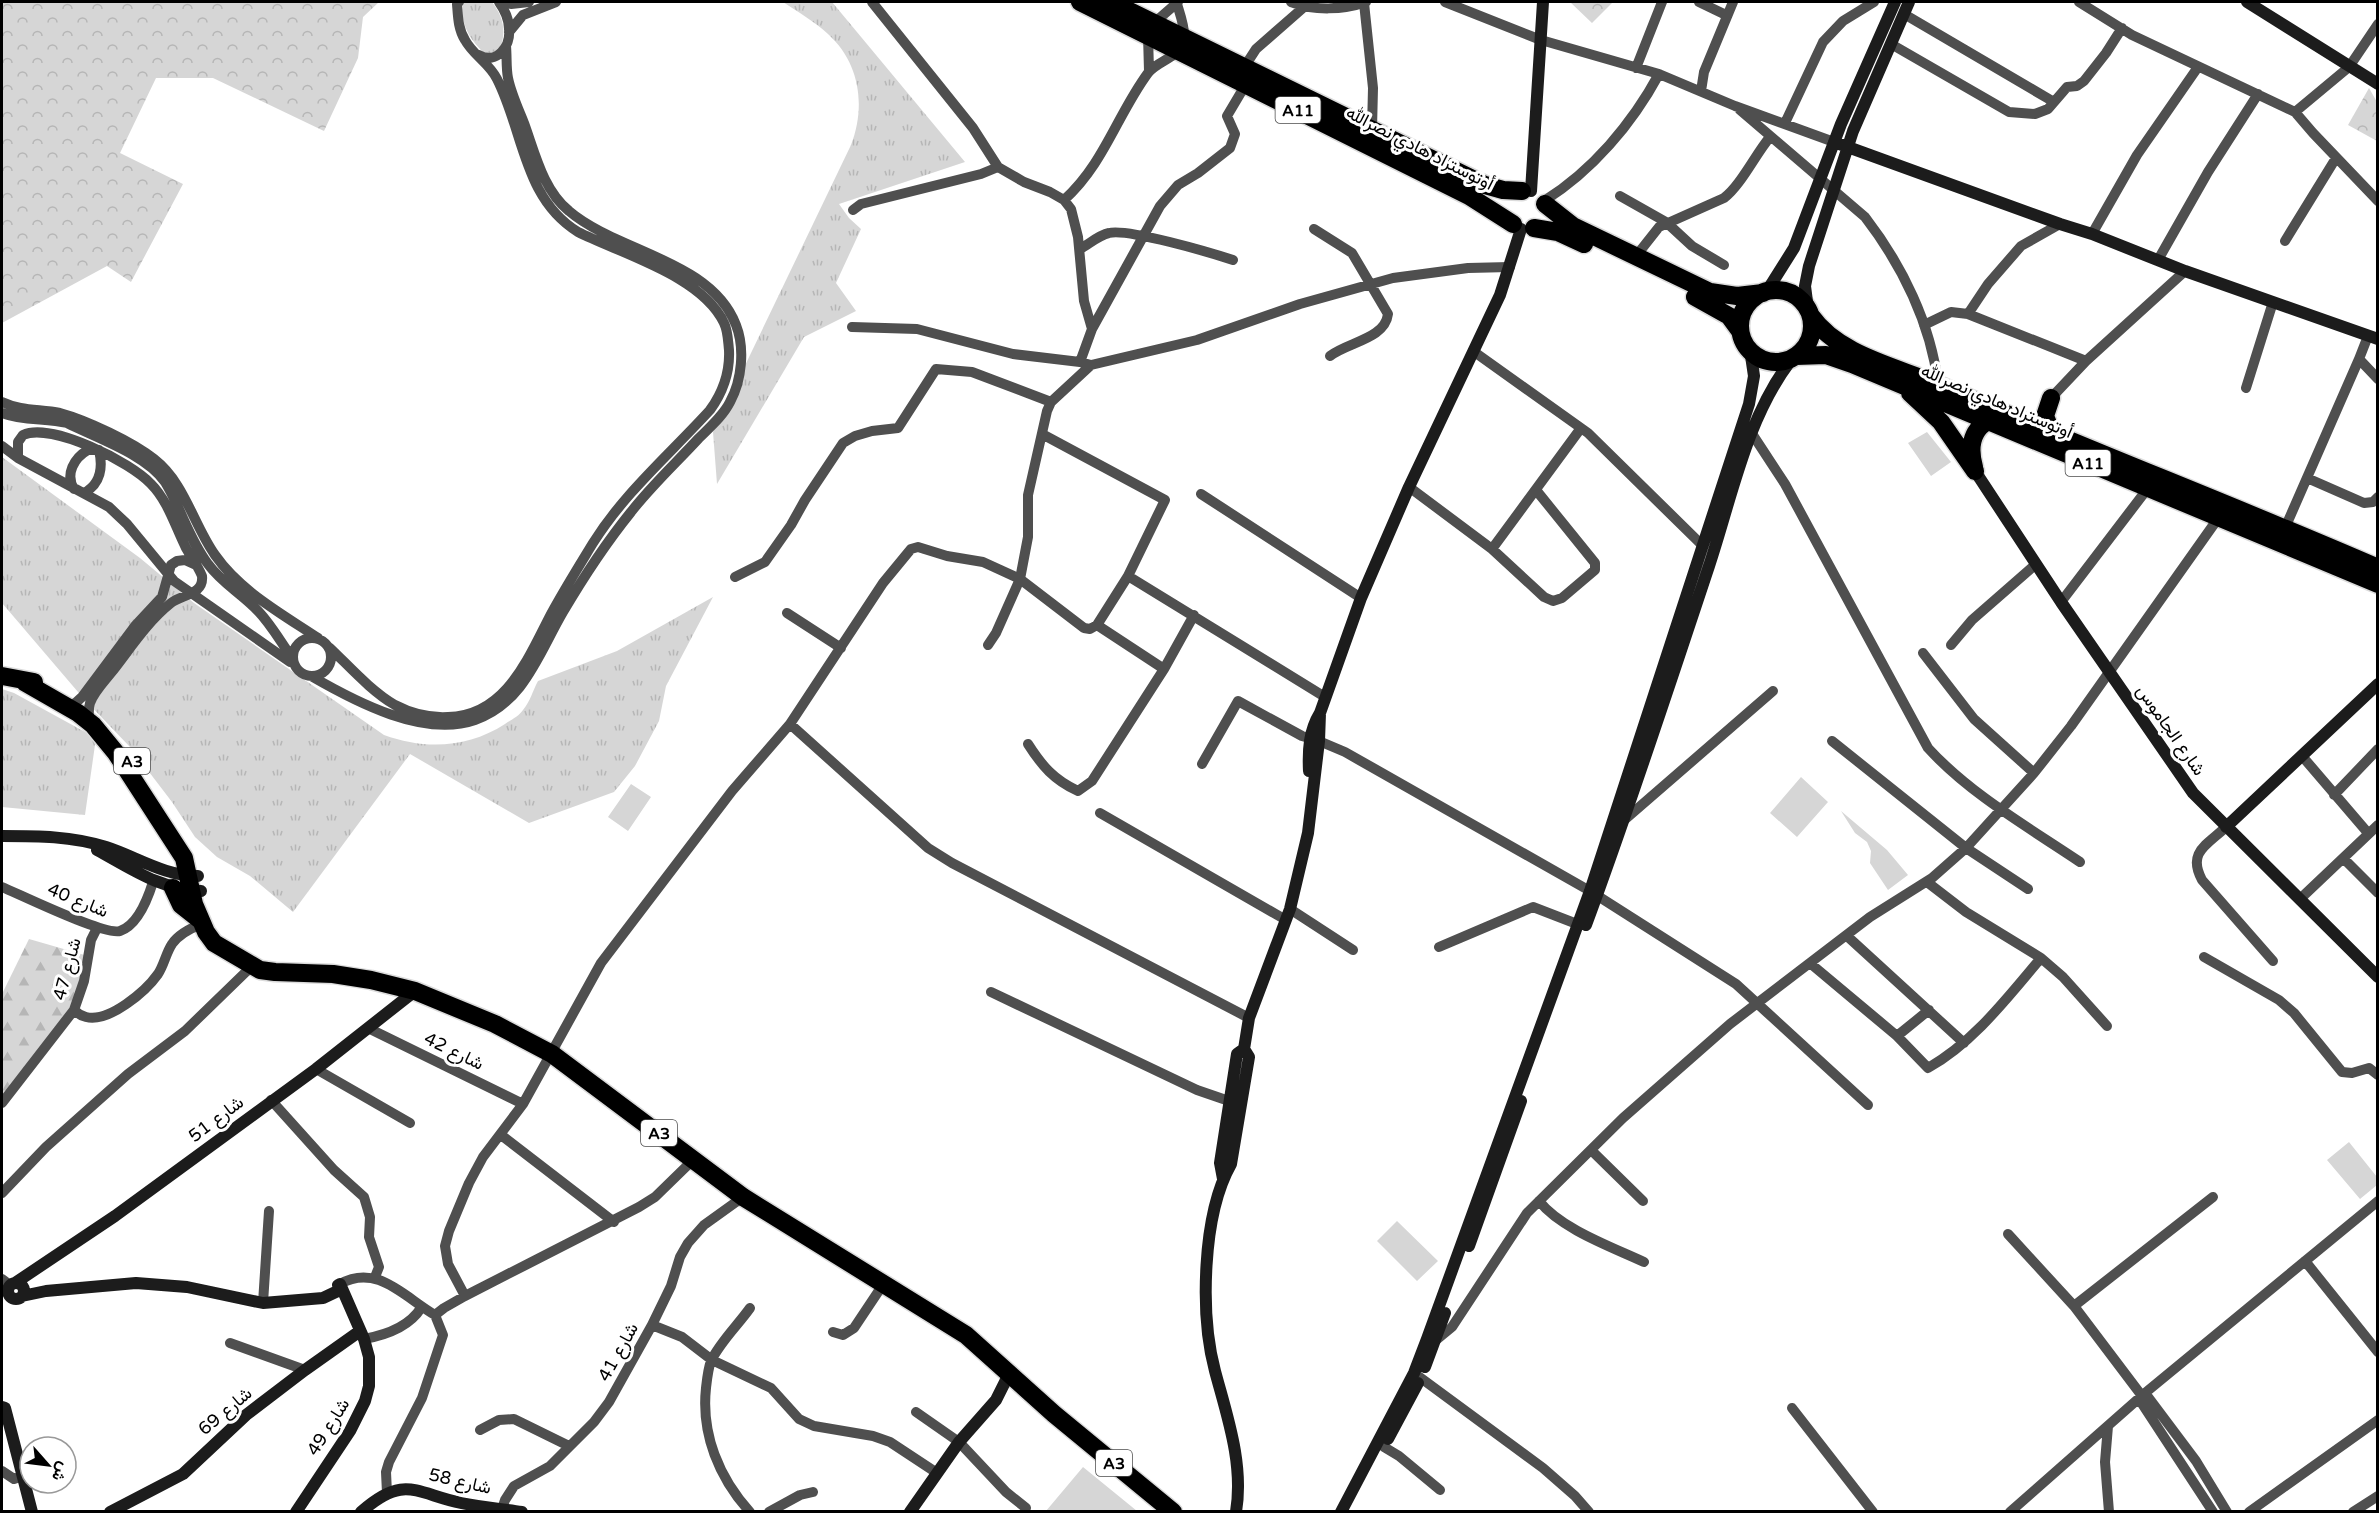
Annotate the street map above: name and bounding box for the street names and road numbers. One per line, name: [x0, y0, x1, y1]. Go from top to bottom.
road number: A11: [1276, 97, 1320, 123]
street label: أوتوستراد هادي نصرالله: [1341, 101, 1498, 198]
street label: أوتوستراد هادي نصرالله: [1916, 359, 2076, 447]
road number: A11: [2066, 450, 2110, 476]
street label: شارع الجاموس: [2131, 680, 2210, 780]
road number: A3: [114, 748, 150, 774]
street label: شارع 40: [44, 878, 112, 923]
street label: شارع 47: [48, 935, 87, 1003]
street label: شارع 42: [420, 1027, 487, 1076]
street label: شارع 51: [184, 1091, 249, 1148]
road number: A3: [641, 1120, 677, 1146]
street label: شارع 41: [593, 1319, 644, 1386]
street label: شارع 69: [194, 1382, 257, 1441]
street label: شارع 49: [302, 1394, 355, 1460]
road number: A3: [1096, 1450, 1132, 1476]
street label: شارع 58: [426, 1463, 493, 1500]

